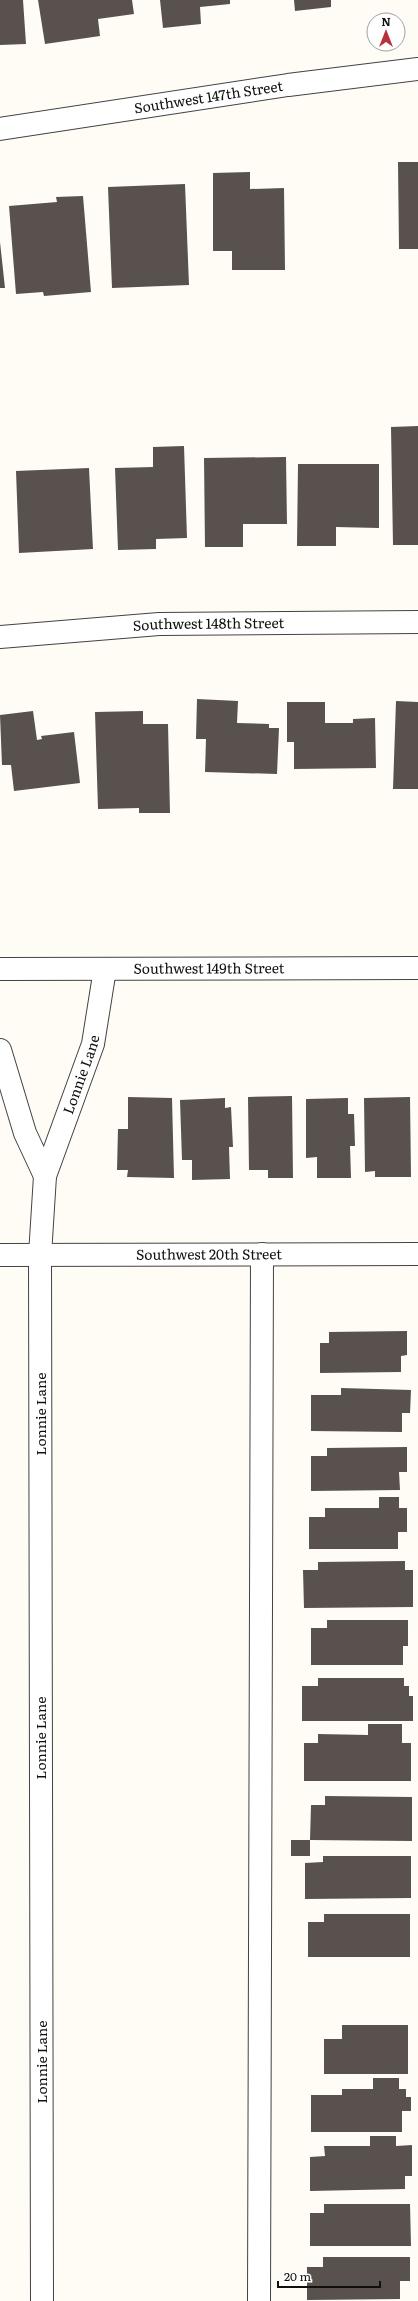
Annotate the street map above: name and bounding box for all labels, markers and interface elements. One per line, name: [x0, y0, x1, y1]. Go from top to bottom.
north arrow: [366, 12, 406, 52]
text: N: [381, 13, 391, 29]
street label: Southwest 147th Street: [133, 75, 285, 117]
street label: Southwest 148th Street: [132, 612, 285, 635]
street label: Southwest 149th Street: [133, 957, 285, 978]
street label: Lonnie Lane: [57, 1033, 103, 1117]
street label: Southwest 20th Street: [136, 1243, 282, 1264]
street label: Lonnie Lane: [30, 1373, 50, 1455]
street label: Lonnie Lane: [30, 1697, 50, 1779]
street label: Lonnie Lane: [31, 2021, 51, 2103]
scale bar: [278, 2263, 380, 2289]
text: 20 m: [284, 2267, 311, 2285]

